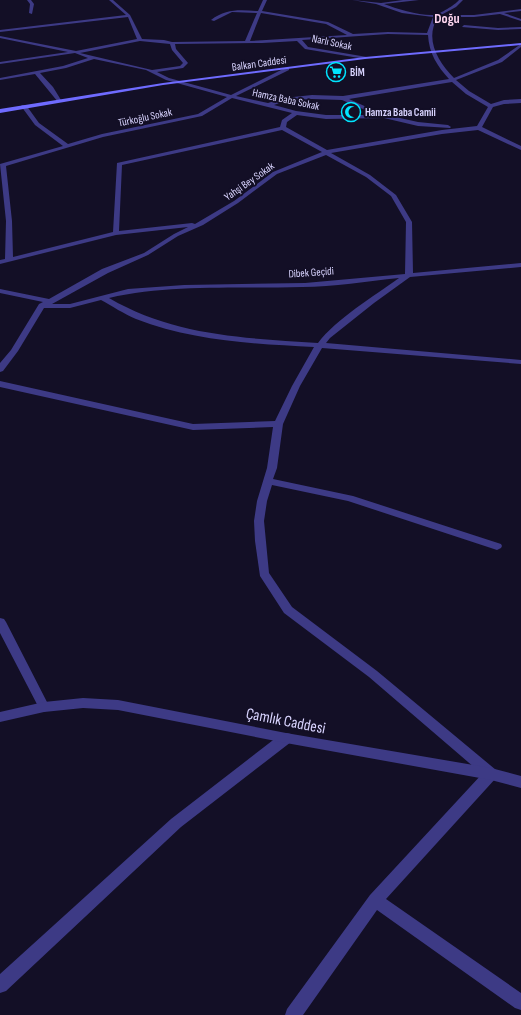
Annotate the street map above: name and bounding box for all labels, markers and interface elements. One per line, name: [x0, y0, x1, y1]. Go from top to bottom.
district label: Doğu: [434, 10, 460, 27]
street label: Narlı Sokak: [311, 32, 354, 53]
street label: Balkan Caddesi: [231, 53, 287, 74]
supermarket icon: BİM: [325, 61, 347, 83]
place label: BİM: [350, 66, 365, 79]
street label: Hamza Baba Sokak: [251, 86, 321, 113]
mosque icon: Hamza Baba Camii: [340, 101, 362, 123]
street label: Türkoğlu Sokak: [117, 105, 174, 130]
place label: Hamza Baba Camii: [365, 106, 436, 119]
street label: Yahşi Bey Sokak: [222, 159, 277, 203]
street label: Dibek Geçidi: [288, 264, 334, 281]
street label: Çamlık Caddesi: [244, 704, 327, 738]

